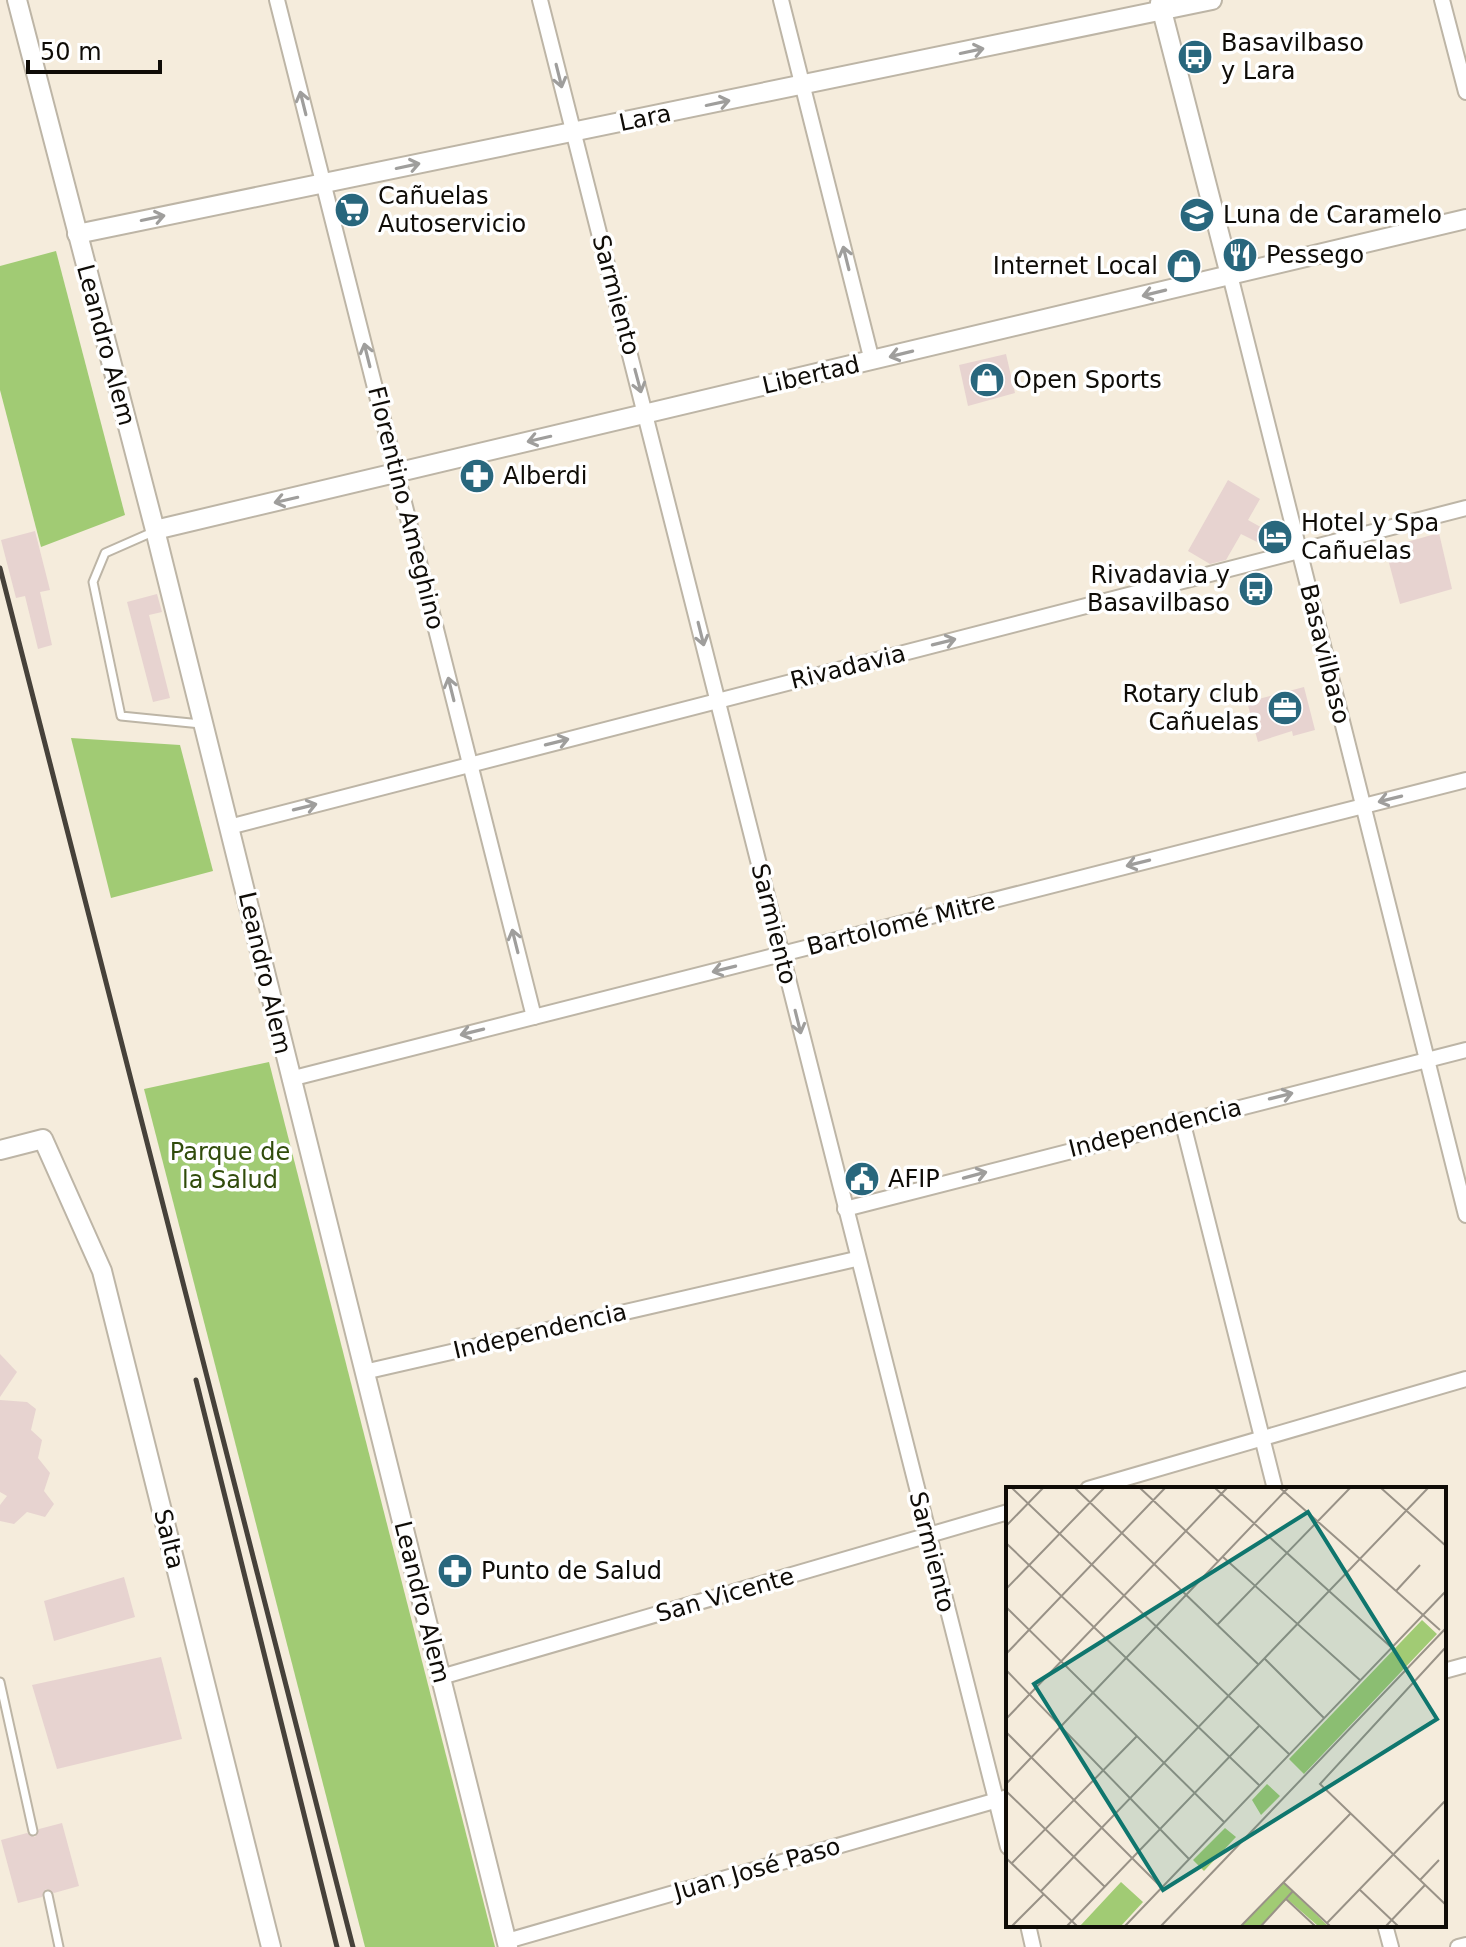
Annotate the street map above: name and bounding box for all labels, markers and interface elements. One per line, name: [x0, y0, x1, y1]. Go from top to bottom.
scale bar: [28, 24, 160, 74]
place label: Basavilbaso y Lara: [1221, 29, 1364, 85]
text: 50 m: [40, 38, 102, 66]
bus stop icon: Basavilbaso y Lara: [1176, 38, 1214, 76]
one-way arrow: [959, 42, 985, 57]
one-way arrow: [552, 62, 567, 88]
one-way arrow: [294, 91, 309, 117]
one-way arrow: [704, 95, 730, 110]
street label: Lara: [616, 99, 674, 137]
one-way arrow: [395, 158, 420, 173]
place label: Cañuelas Autoservicio: [378, 182, 526, 238]
supermarket icon: Cañuelas Autoservicio: [333, 191, 371, 229]
school or university icon: Luna de Caramelo: [1178, 196, 1216, 234]
place label: Luna de Caramelo: [1223, 201, 1442, 229]
one-way arrow: [140, 210, 166, 225]
street label: Sarmiento: [586, 232, 646, 358]
restaurant icon: Pessego: [1221, 236, 1259, 274]
place label: Pessego: [1266, 241, 1364, 269]
one-way arrow: [837, 246, 852, 272]
shop icon: Internet Local: [1165, 247, 1203, 285]
place label: Internet Local: [993, 252, 1158, 280]
street label: Leandro Alem: [71, 261, 141, 429]
one-way arrow: [1142, 286, 1167, 301]
one-way arrow: [358, 343, 373, 369]
one-way arrow: [889, 347, 915, 362]
street label: Libertad: [759, 350, 863, 400]
shop icon: Open Sports: [968, 361, 1006, 399]
place label: Open Sports: [1013, 366, 1162, 394]
one-way arrow: [632, 368, 647, 394]
street label: Florentino Ameghino: [362, 383, 450, 633]
one-way arrow: [527, 433, 552, 448]
pharmacy icon: Alberdi: [458, 457, 496, 495]
place label: Alberdi: [503, 462, 587, 490]
one-way arrow: [274, 493, 300, 508]
place label: Hotel y Spa Cañuelas: [1301, 509, 1439, 565]
hotel icon: Hotel y Spa Cañuelas: [1256, 518, 1294, 556]
place label: Rivadavia y Basavilbaso: [1087, 561, 1230, 617]
bus stop icon: Rivadavia y Basavilbaso: [1237, 570, 1275, 608]
street label: Basavilbaso: [1294, 581, 1356, 727]
one-way arrow: [694, 620, 709, 646]
one-way arrow: [931, 634, 956, 649]
street label: Rivadavia: [787, 639, 909, 695]
one-way arrow: [443, 676, 458, 702]
place label: Rotary club Cañuelas: [1123, 680, 1259, 736]
office icon: Rotary club Cañuelas: [1266, 689, 1304, 727]
one-way arrow: [543, 734, 569, 749]
one-way arrow: [1378, 793, 1404, 808]
one-way arrow: [291, 799, 317, 814]
one-way arrow: [1126, 857, 1152, 872]
street label: Sarmiento: [745, 861, 803, 987]
street label: Bartolomé Mitre: [804, 887, 998, 961]
street label: Leandro Alem: [233, 889, 297, 1057]
one-way arrow: [507, 928, 522, 954]
one-way arrow: [711, 962, 737, 977]
one-way arrow: [792, 1008, 807, 1034]
one-way arrow: [459, 1026, 485, 1041]
one-way arrow: [1267, 1087, 1293, 1102]
street label: Independencia: [1066, 1093, 1244, 1163]
park label: Parque de la Salud: [170, 1138, 290, 1194]
public building icon: AFIP: [843, 1160, 881, 1198]
place label: AFIP: [888, 1165, 940, 1193]
one-way arrow: [961, 1166, 987, 1181]
street label: Independencia: [450, 1297, 630, 1365]
inset map: [1006, 1487, 1446, 1927]
street label: Sarmiento: [903, 1489, 961, 1615]
street label: Salta: [148, 1506, 190, 1572]
street label: Leandro Alem: [388, 1518, 456, 1686]
pharmacy icon: Punto de Salud: [436, 1552, 474, 1590]
place label: Punto de Salud: [481, 1557, 662, 1585]
street label: San Vicente: [653, 1562, 797, 1628]
street label: Juan José Paso: [669, 1832, 843, 1907]

